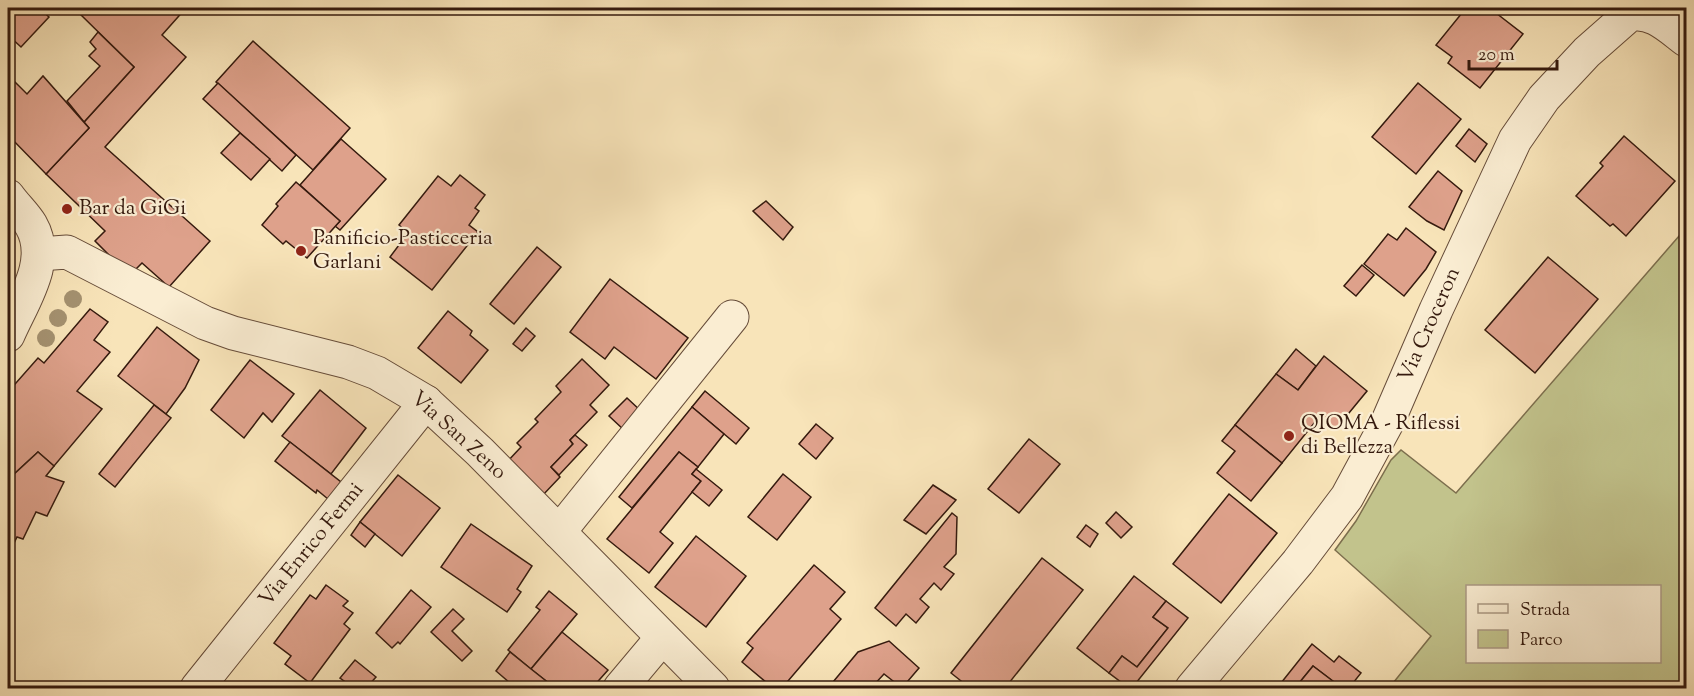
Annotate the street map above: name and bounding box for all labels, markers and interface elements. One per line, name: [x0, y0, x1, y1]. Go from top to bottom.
scale bar: [1469, 33, 1558, 71]
text: 20 m: [1478, 43, 1515, 69]
place label: Bar da GiGi: [79, 194, 186, 224]
marker: Bar da GiGi: [60, 202, 74, 216]
place label: Panificio-Pasticceria Garlani: [313, 224, 493, 278]
marker: Panificio-Pasticceria Garlani: [294, 244, 308, 258]
street label: Via Croceron: [1391, 263, 1469, 387]
street label: Via San Zeno: [403, 385, 513, 487]
place label: QIOMA - Riflessi di Bellezza: [1301, 409, 1460, 463]
marker: QIOMA - Riflessi di Bellezza: [1282, 429, 1296, 443]
street label: Via Enrico Fermi: [252, 476, 372, 614]
legend: [1466, 585, 1661, 663]
text: Strada: [1520, 598, 1570, 624]
text: Parco: [1520, 628, 1563, 654]

